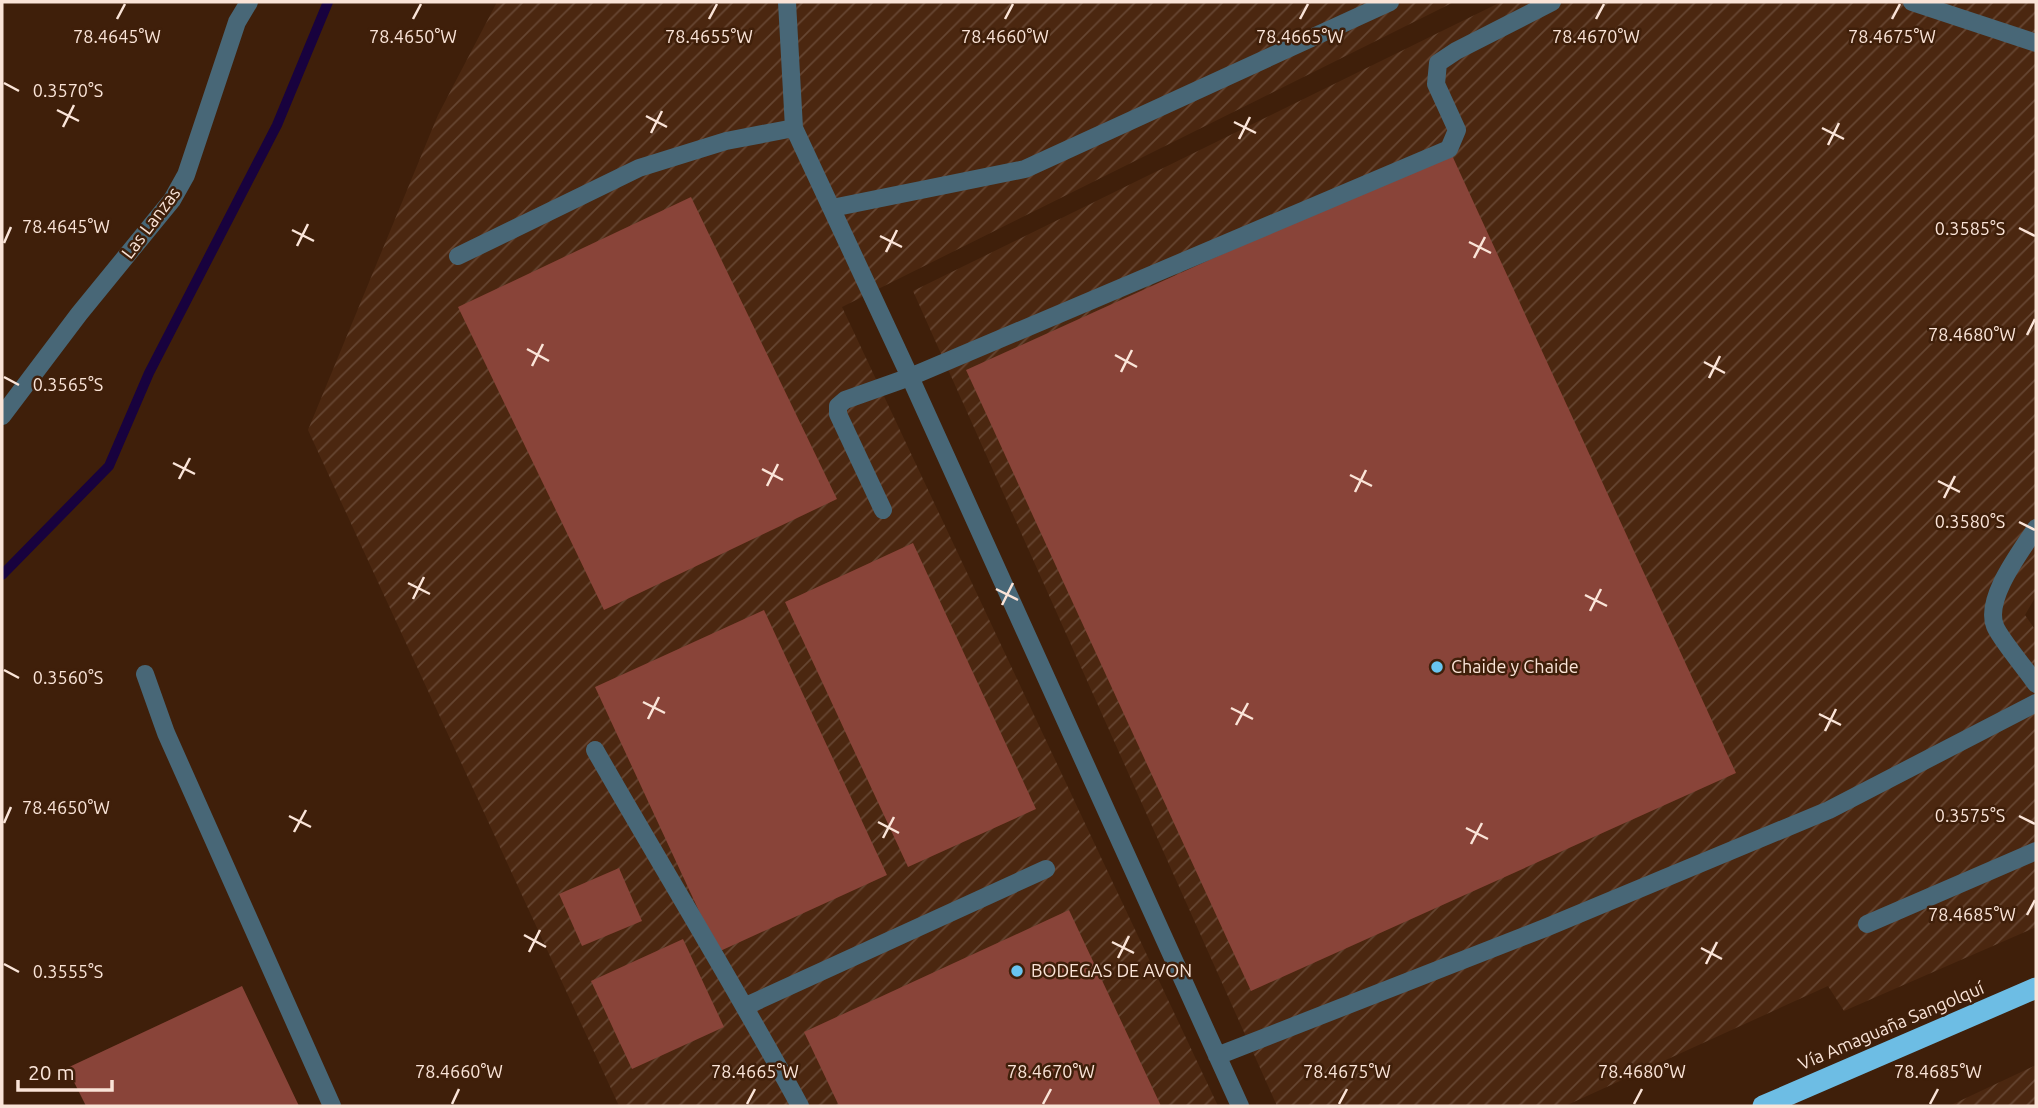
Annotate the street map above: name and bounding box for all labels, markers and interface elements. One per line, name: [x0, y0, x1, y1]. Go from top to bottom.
text: 78.4645°W: [73, 26, 161, 46]
text: 78.4650°W: [369, 26, 457, 46]
text: 78.4655°W: [665, 26, 753, 46]
text: 78.4660°W: [961, 26, 1049, 46]
text: 78.4665°W: [1256, 26, 1344, 46]
text: 78.4670°W: [1552, 26, 1640, 46]
text: 78.4675°W: [1848, 26, 1936, 46]
text: 0.3570°S: [33, 80, 103, 100]
street label: Las Lanzas: [117, 183, 184, 262]
text: 78.4645°W: [22, 216, 110, 236]
text: 0.3585°S: [1935, 218, 2005, 238]
text: 78.4680°W: [1928, 324, 2016, 344]
text: 0.3565°S: [33, 374, 103, 394]
text: 0.3580°S: [1935, 511, 2005, 531]
place label: Chaide y Chaide: [1451, 656, 1579, 676]
marker: Chaide y Chaide: [1429, 659, 1445, 675]
text: 0.3560°S: [33, 667, 103, 687]
text: 78.4650°W: [22, 797, 110, 817]
text: 0.3575°S: [1935, 805, 2005, 825]
text: 78.4685°W: [1928, 904, 2016, 924]
place label: BODEGAS DE AVON: [1031, 960, 1192, 980]
text: 0.3555°S: [33, 961, 103, 981]
marker: BODEGAS DE AVON: [1009, 963, 1025, 979]
street label: Vía Amaguaña Sangolquí: [1795, 977, 1987, 1073]
scale bar: [18, 1048, 112, 1092]
text: 20 m: [28, 1060, 75, 1084]
text: 78.4660°W: [415, 1061, 503, 1081]
text: 78.4665°W: [711, 1061, 799, 1081]
text: 78.4670°W: [1007, 1061, 1095, 1081]
text: 78.4675°W: [1303, 1061, 1391, 1081]
text: 78.4680°W: [1598, 1061, 1686, 1081]
text: 78.4685°W: [1894, 1061, 1982, 1081]

